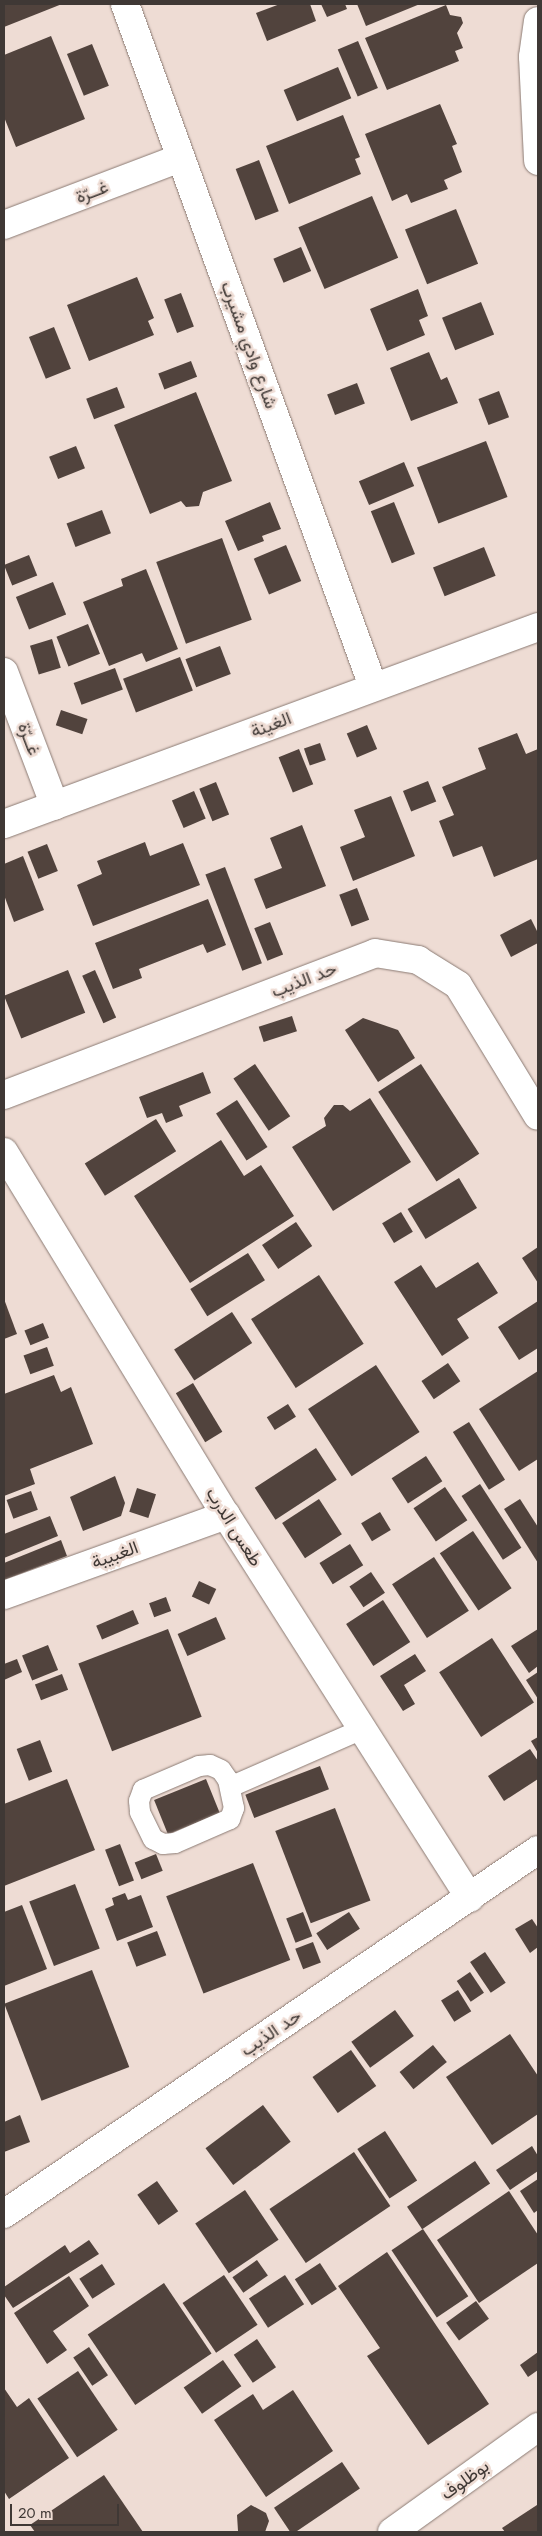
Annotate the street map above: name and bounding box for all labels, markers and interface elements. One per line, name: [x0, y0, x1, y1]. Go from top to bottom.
street label: غــرّة: [73, 176, 111, 208]
street label: شارع وادي مشيرب: [216, 278, 282, 412]
street label: الغينة: [248, 707, 294, 743]
street label: غــرّة: [13, 720, 45, 758]
street label: حد الذيب: [268, 958, 340, 1002]
street label: طعس الدرب: [201, 1483, 267, 1571]
street label: الغبيبة: [89, 1537, 141, 1573]
street label: حد الذيب: [237, 2005, 305, 2061]
street label: بوظلوف: [437, 2455, 493, 2505]
scale bar: [12, 2494, 121, 2526]
text: 20 m: [18, 2502, 52, 2524]

